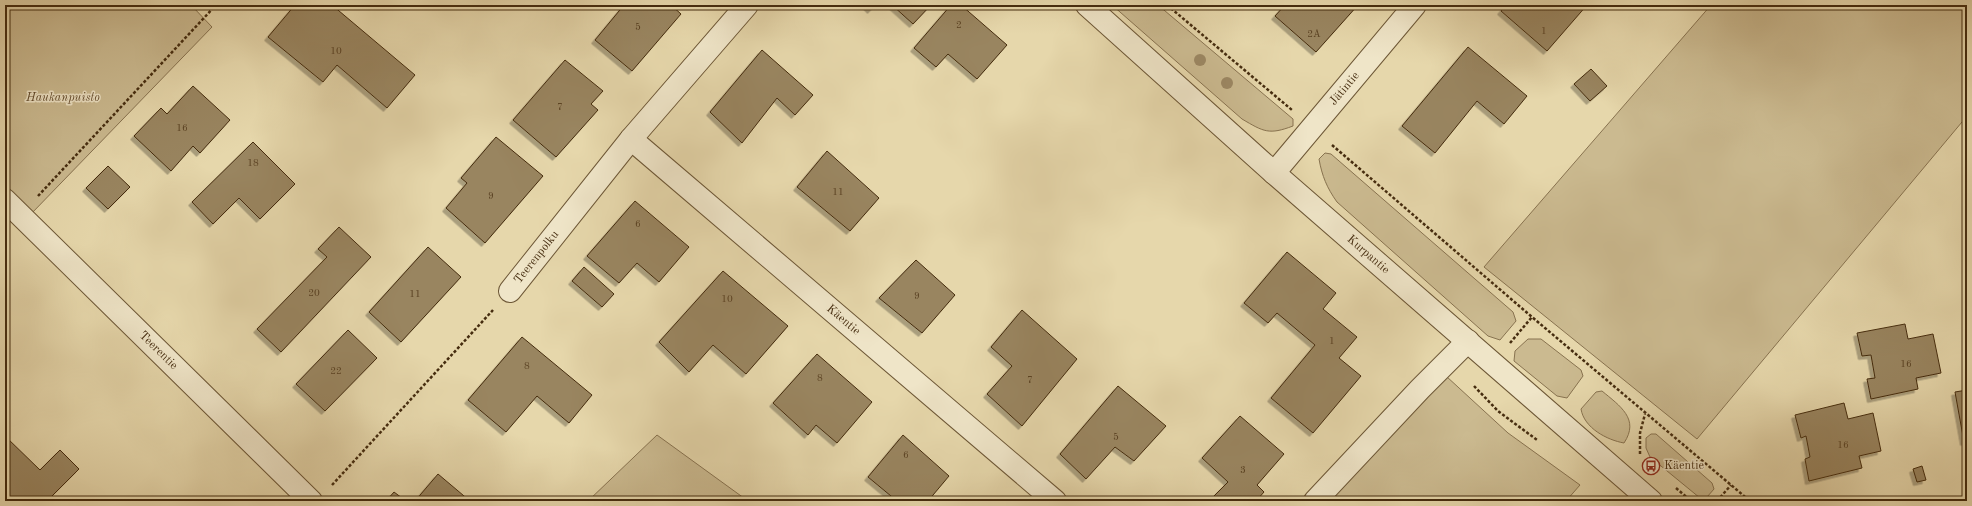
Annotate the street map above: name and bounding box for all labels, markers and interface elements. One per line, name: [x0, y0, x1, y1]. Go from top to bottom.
house number: 2: [956, 20, 962, 30]
house number: 5: [635, 22, 641, 32]
house number: 1: [1541, 26, 1547, 36]
house number: 2A: [1307, 29, 1321, 39]
house number: 10: [330, 46, 342, 56]
street label: Jätintie: [1327, 69, 1362, 108]
park label: Haukanpuisto: [25, 92, 100, 104]
house number: 7: [557, 102, 563, 112]
house number: 16: [176, 123, 188, 133]
house number: 18: [247, 158, 259, 168]
house number: 11: [832, 187, 844, 197]
house number: 9: [488, 191, 494, 201]
house number: 6: [635, 219, 641, 229]
street label: Teerenpolku: [512, 228, 562, 286]
street label: Kurpantie: [1344, 233, 1392, 277]
house number: 20: [308, 288, 320, 298]
house number: 11: [409, 289, 421, 299]
house number: 9: [914, 291, 920, 301]
house number: 10: [721, 294, 733, 304]
street label: Käentie: [824, 303, 863, 338]
street label: Teerentie: [137, 329, 180, 372]
house number: 1: [1329, 336, 1335, 346]
house number: 16: [1900, 359, 1912, 369]
house number: 8: [524, 361, 530, 371]
house number: 22: [330, 366, 342, 376]
house number: 8: [817, 373, 823, 383]
house number: 7: [1027, 375, 1033, 385]
house number: 5: [1113, 432, 1119, 442]
house number: 16: [1837, 440, 1849, 450]
house number: 6: [903, 450, 909, 460]
bus stop icon: Käentie: [1641, 456, 1661, 476]
place label: Käentie: [1664, 460, 1704, 472]
house number: 3: [1240, 465, 1246, 475]

